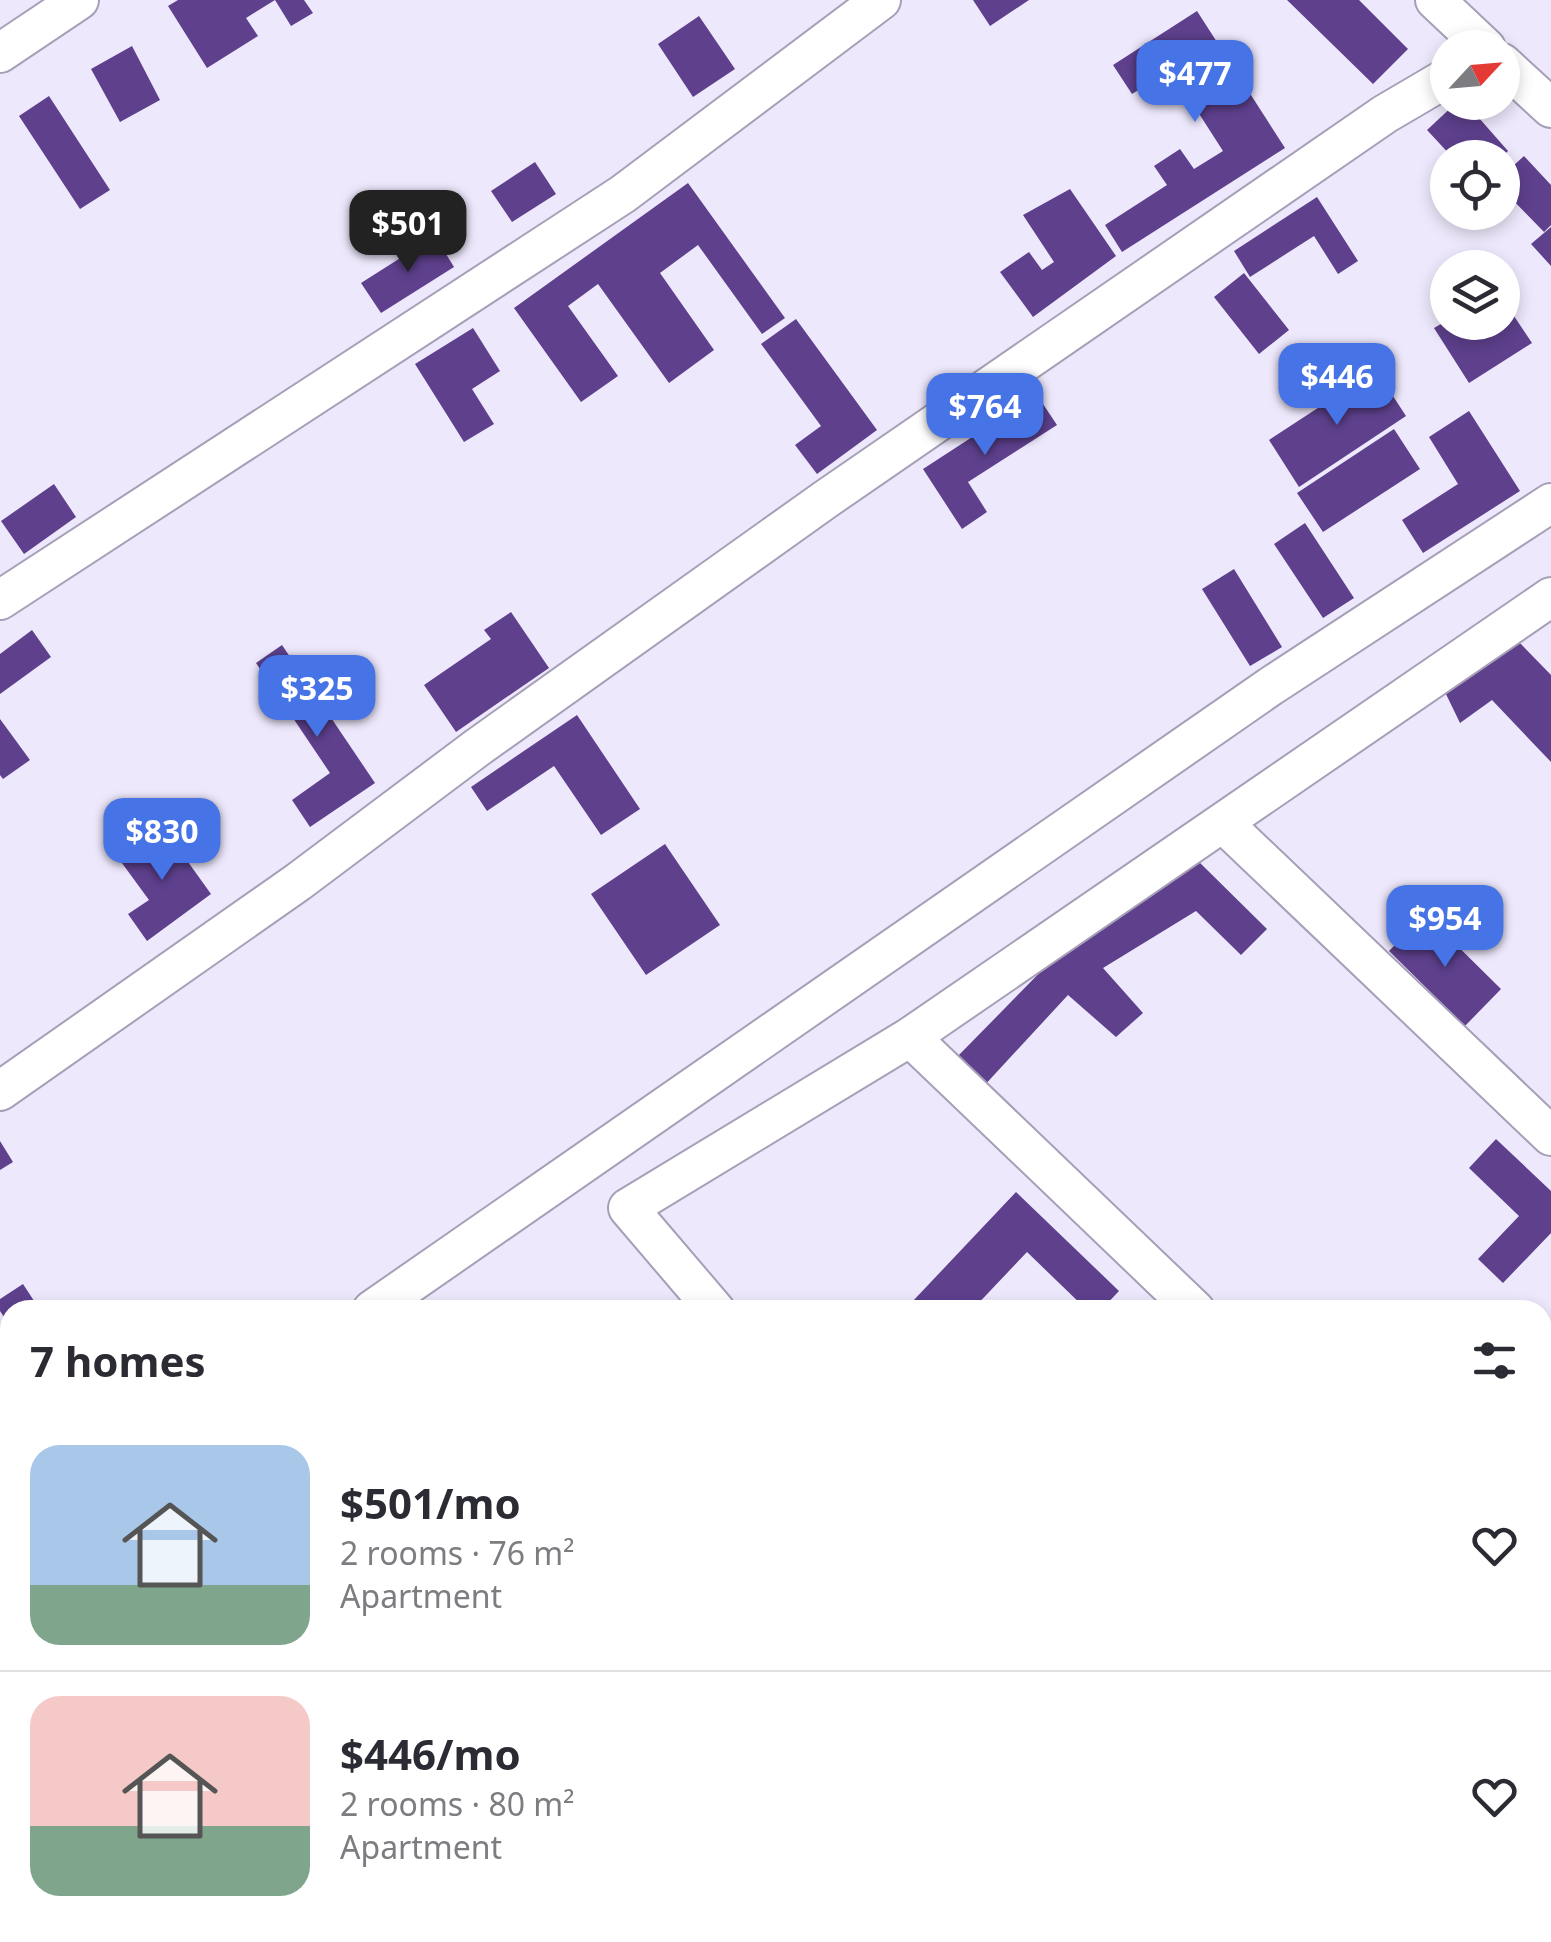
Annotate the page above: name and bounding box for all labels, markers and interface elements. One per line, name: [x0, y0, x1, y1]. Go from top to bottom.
north arrow: [1430, 30, 1520, 120]
map controls: [1430, 30, 1520, 340]
pin: $477: [1136, 40, 1254, 125]
text: $477: [1158, 51, 1232, 94]
button: locate: [1430, 140, 1520, 230]
pin: $501: [349, 190, 467, 275]
text: $501: [371, 201, 445, 244]
button: layers: [1430, 250, 1520, 340]
pin: $446: [1278, 343, 1396, 428]
text: $446: [1300, 354, 1374, 397]
pin: $764: [926, 373, 1044, 458]
text: $764: [948, 384, 1022, 427]
pin: $325: [258, 655, 376, 740]
text: $325: [280, 666, 354, 709]
pin: $830: [103, 798, 221, 883]
text: $830: [125, 809, 199, 852]
pin: $954: [1386, 885, 1504, 970]
text: $954: [1408, 896, 1482, 939]
text: 7 homes: [30, 1332, 206, 1389]
icon: filters: [1467, 1333, 1522, 1388]
text: $501/mo: [340, 1474, 521, 1531]
icon: home: [110, 1485, 230, 1605]
icon: heart: [1467, 1518, 1522, 1573]
text: 2 rooms · 76 m²: [340, 1531, 574, 1574]
text: Apartment: [340, 1574, 502, 1617]
text: $446/mo: [340, 1725, 521, 1782]
icon: home: [110, 1736, 230, 1856]
icon: heart: [1467, 1769, 1522, 1824]
text: 2 rooms · 80 m²: [340, 1782, 574, 1825]
text: Apartment: [340, 1825, 502, 1868]

